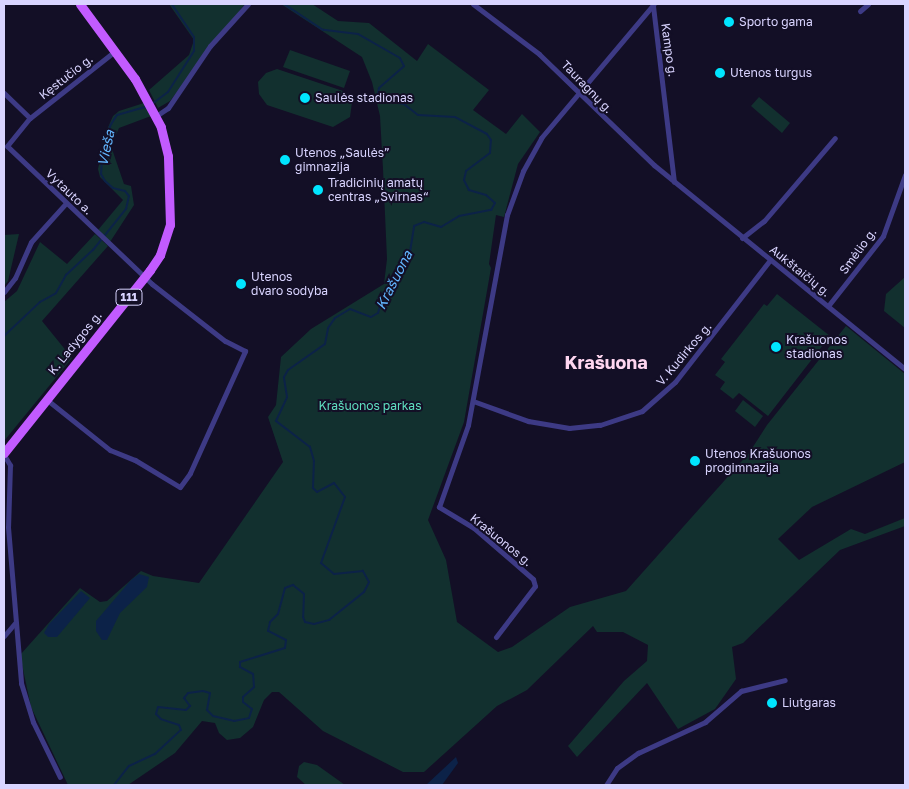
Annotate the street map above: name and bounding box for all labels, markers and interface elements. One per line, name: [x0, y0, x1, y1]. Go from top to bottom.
place label: Sporto gama: [739, 15, 813, 29]
marker: Sporto gama: [723, 16, 735, 28]
street label: Kampo g.: [658, 22, 680, 78]
street label: Kęstučio g.: [36, 52, 96, 102]
street label: Tauragnų g.: [558, 58, 616, 116]
place label: Utenos turgus: [730, 66, 812, 80]
marker: Utenos turgus: [714, 67, 726, 79]
place label: Saulės stadionas: [315, 91, 413, 105]
marker: Saulės stadionas: [299, 92, 311, 104]
water label: Vieša: [94, 128, 118, 168]
place label: Utenos „Saulės” gimnazija: [295, 146, 390, 174]
marker: Utenos „Saulės” gimnazija: [279, 154, 291, 166]
street label: Vytauto a.: [43, 166, 95, 218]
place label: Tradicinių amatų centras „Svirnas“: [328, 176, 429, 204]
marker: Tradicinių amatų centras „Svirnas“: [312, 184, 324, 196]
street label: Smėlio g.: [836, 225, 880, 277]
street label: Aukštaičių g.: [767, 242, 833, 300]
water label: Krašuona: [372, 248, 416, 312]
place label: Utenos dvaro sodyba: [251, 270, 328, 298]
marker: Utenos dvaro sodyba: [235, 278, 247, 290]
road number: 111: [115, 288, 143, 306]
street label: K. Ladygos g.: [45, 308, 105, 378]
street label: V. Kudirkos g.: [653, 320, 715, 388]
place label: Krašuonos stadionas: [786, 333, 847, 361]
marker: Krašuonos stadionas: [770, 341, 782, 353]
district label: Krašuona: [564, 351, 648, 373]
park label: Krašuonos parkas: [318, 399, 422, 413]
place label: Utenos Krašuonos progimnazija: [705, 447, 811, 475]
marker: Utenos Krašuonos progimnazija: [689, 455, 701, 467]
street label: Krašuonos g.: [467, 511, 535, 569]
place label: Liutgaras: [782, 696, 836, 710]
marker: Liutgaras: [766, 697, 778, 709]

